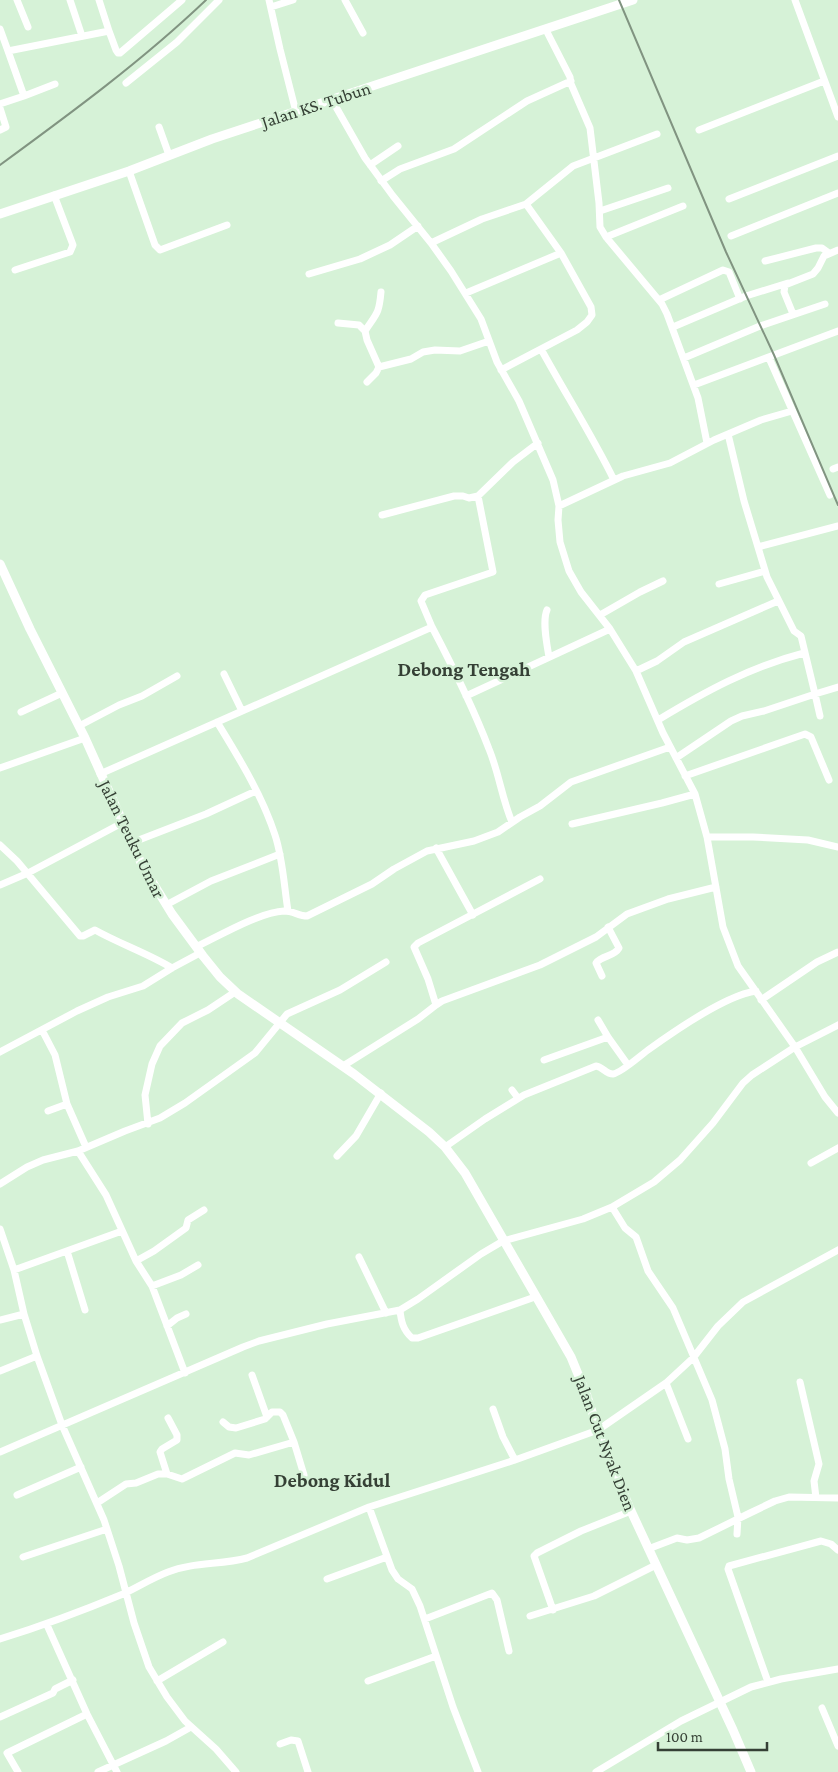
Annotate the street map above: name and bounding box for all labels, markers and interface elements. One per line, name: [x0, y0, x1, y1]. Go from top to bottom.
street label: Jalan KS. Tubun: [257, 78, 373, 133]
district label: Debong Tengah: [398, 658, 531, 680]
street label: Jalan Teuku Umar: [94, 775, 169, 902]
street label: Jalan Cut Nyak Dien: [569, 1371, 640, 1514]
district label: Debong Kidul: [274, 1469, 390, 1491]
scale bar: [658, 1720, 767, 1752]
text: 100 m: [666, 1729, 703, 1745]

